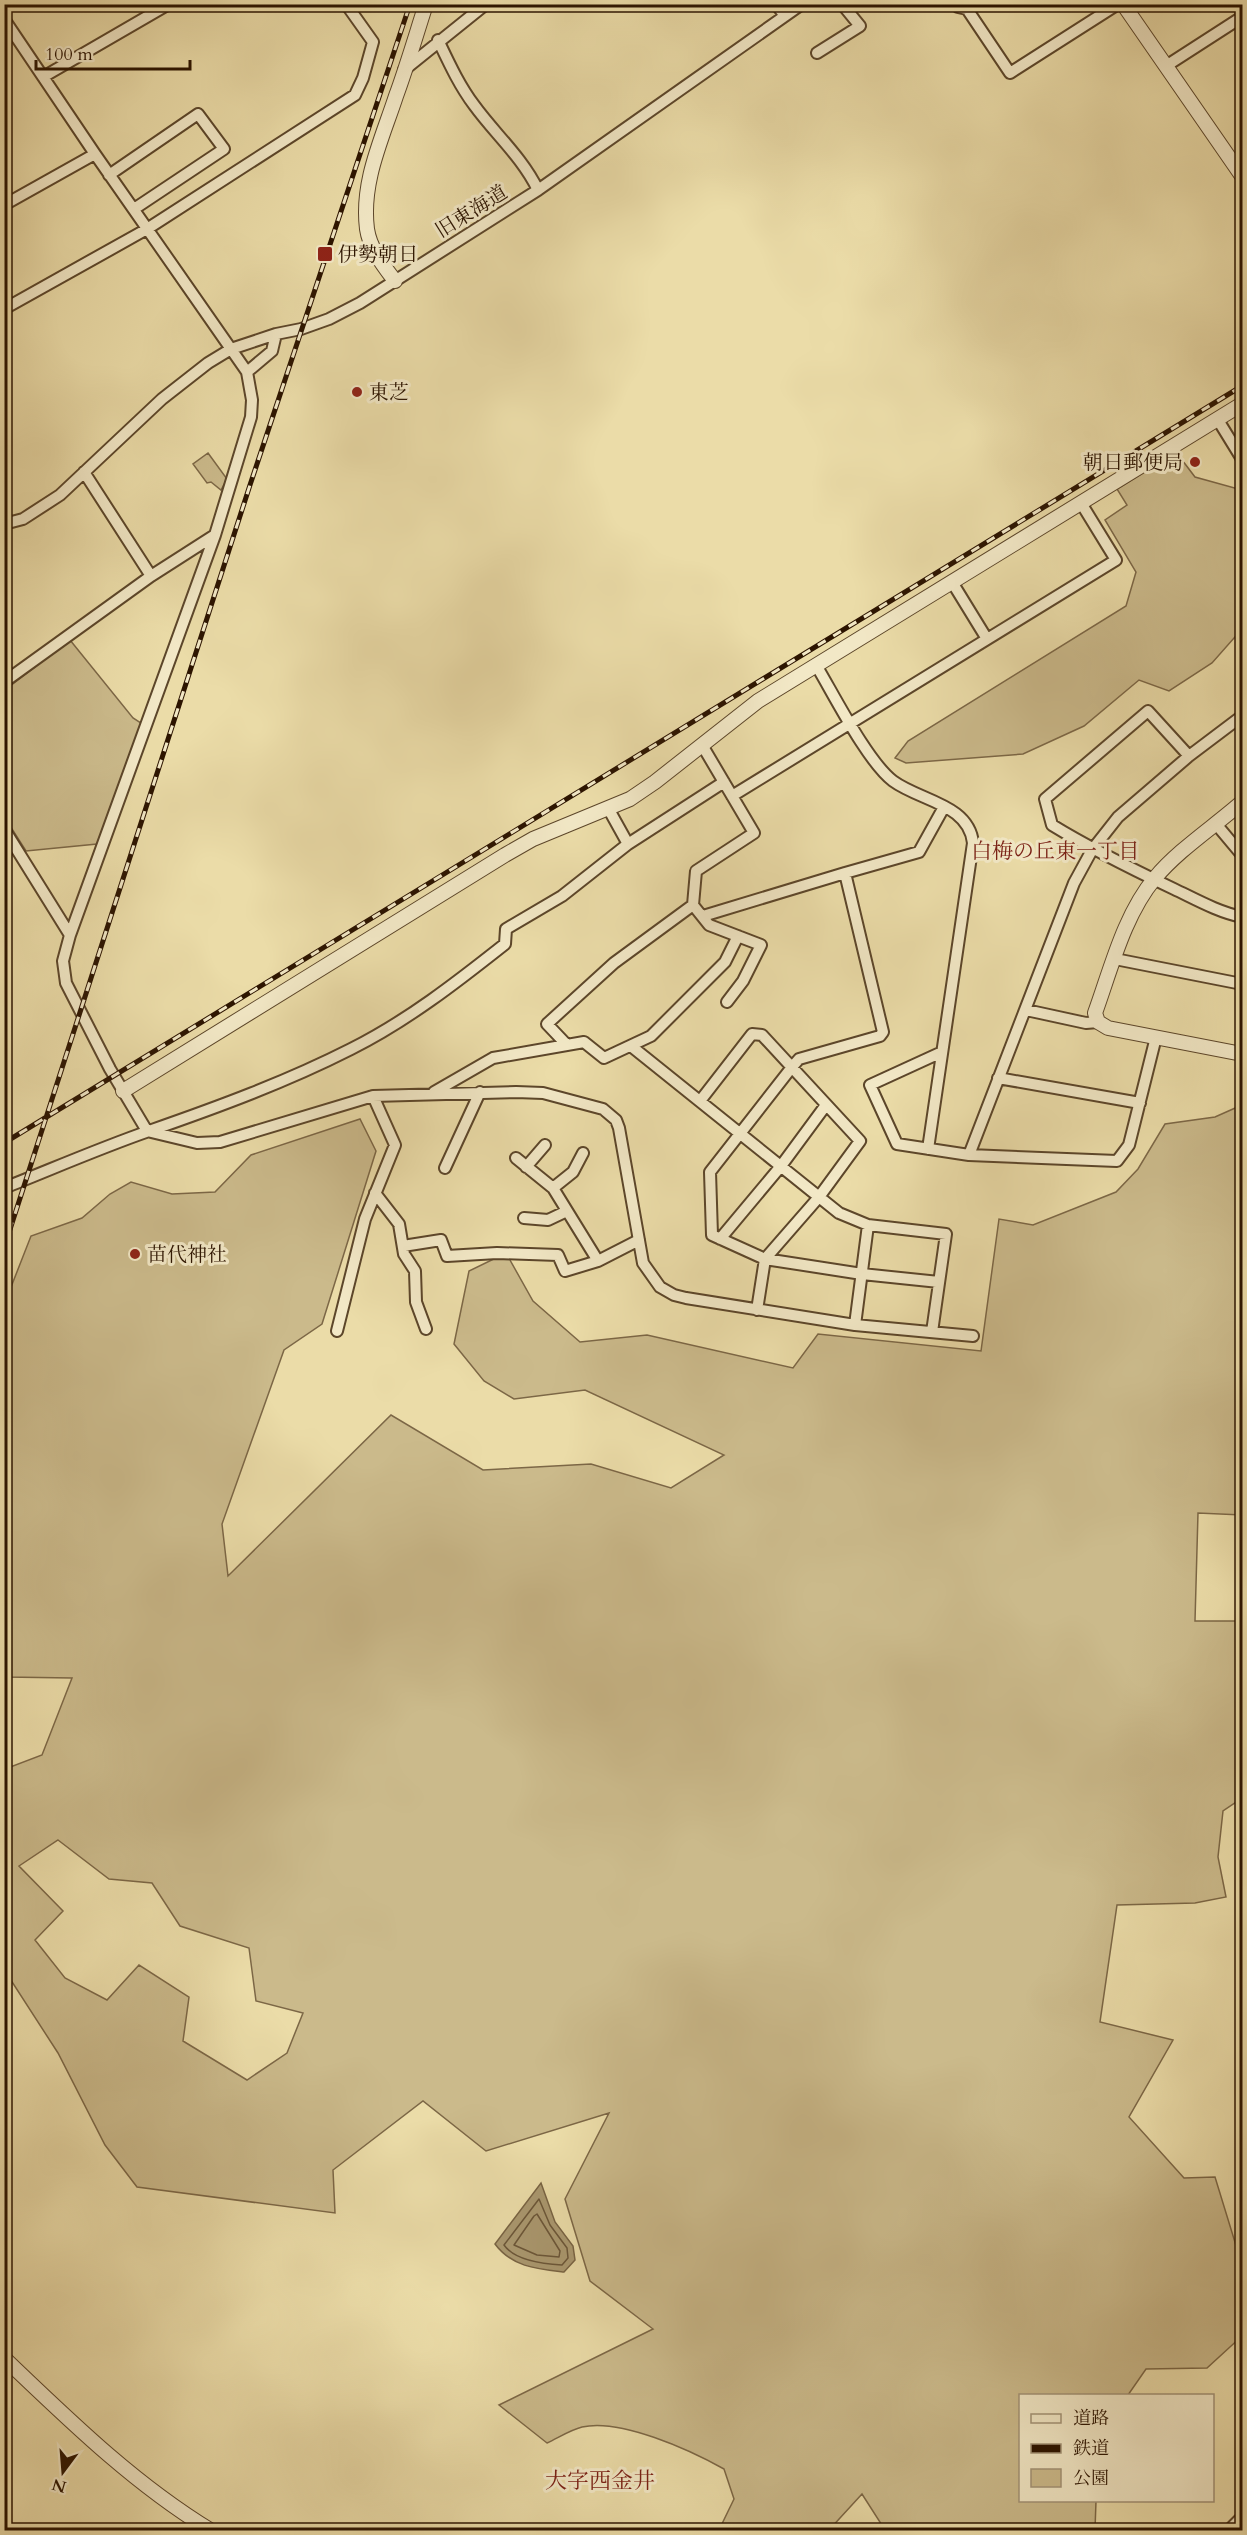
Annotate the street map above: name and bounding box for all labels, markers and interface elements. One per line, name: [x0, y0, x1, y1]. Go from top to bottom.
scale bar: [36, 33, 190, 71]
text: 100 m: [45, 42, 93, 67]
street label: 旧東海道: [430, 179, 512, 244]
place label: 伊勢朝日: [338, 241, 418, 268]
marker: 伊勢朝日: [316, 245, 334, 263]
place label: 東芝: [369, 379, 409, 406]
marker: 東芝: [350, 385, 364, 399]
place label: 朝日郵便局: [1083, 449, 1183, 476]
marker: 朝日郵便局: [1188, 455, 1202, 469]
district label: 白梅の丘東一丁目: [971, 837, 1139, 866]
place label: 苗代神社: [147, 1241, 227, 1268]
marker: 苗代神社: [128, 1247, 142, 1261]
legend: [1019, 2394, 1214, 2502]
text: 道路: [1073, 2406, 1109, 2431]
text: 鉄道: [1073, 2436, 1109, 2461]
north arrow: [33, 2442, 93, 2502]
district label: 大字西金井: [545, 2466, 655, 2496]
text: 公園: [1073, 2466, 1109, 2491]
text: N: [49, 2473, 69, 2498]

